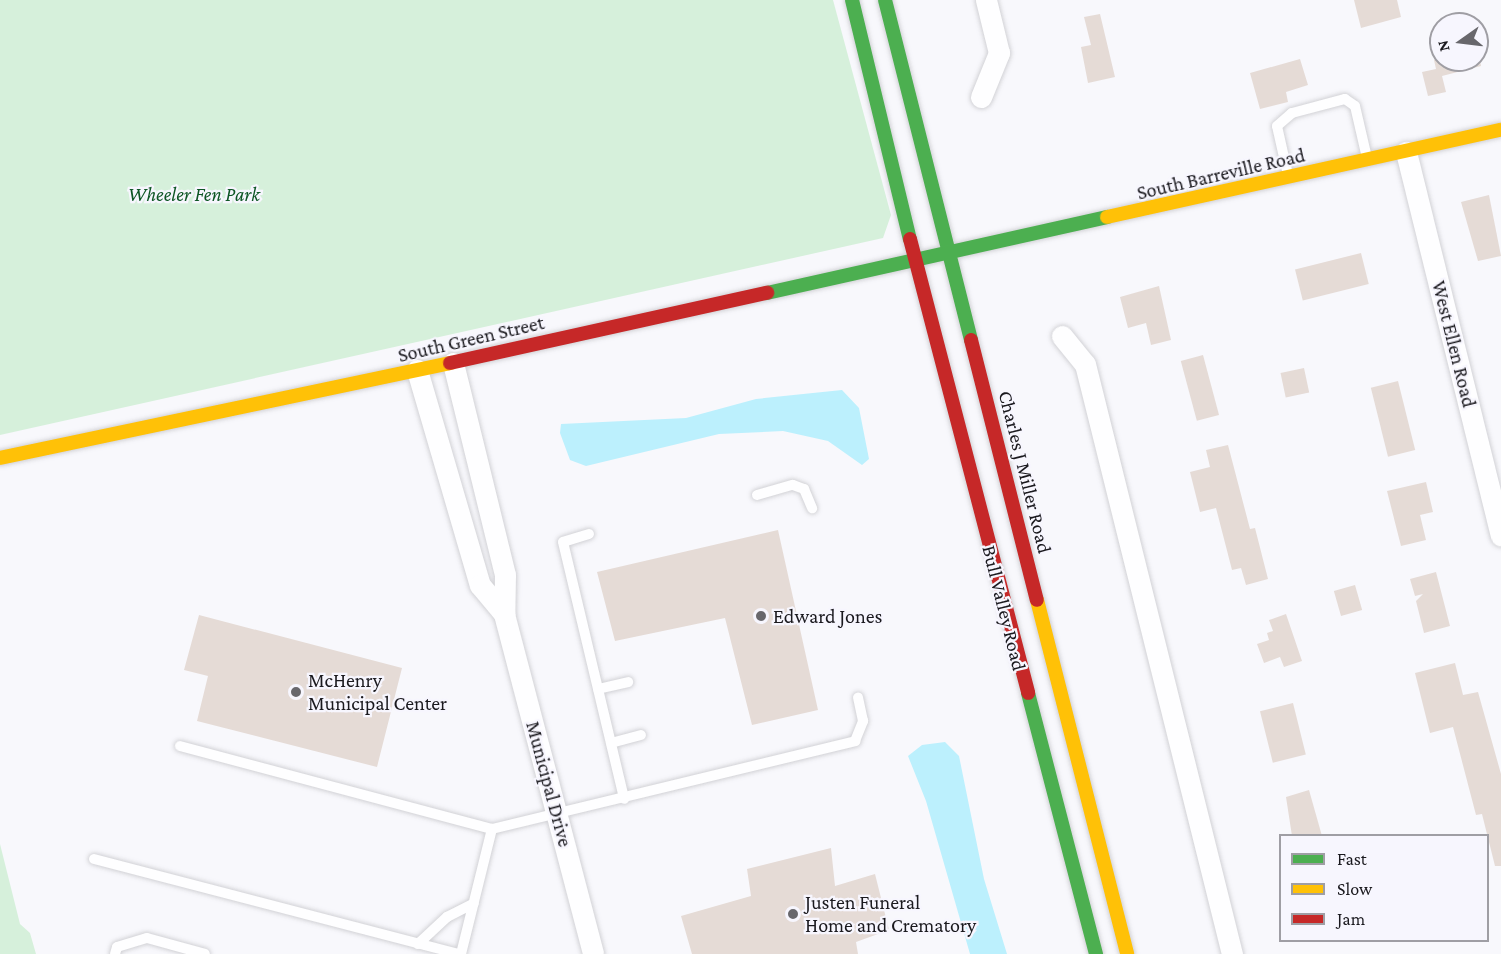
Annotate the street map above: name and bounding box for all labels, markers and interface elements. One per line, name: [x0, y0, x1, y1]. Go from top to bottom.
north arrow: [1429, 12, 1489, 72]
text: N: [1433, 39, 1453, 53]
street label: South Barreville Road: [1135, 143, 1307, 205]
park label: Wheeler Fen Park: [128, 182, 260, 206]
street label: West Ellen Road: [1427, 278, 1481, 410]
street label: South Green Street: [396, 311, 546, 367]
street label: Charles J Miller Road: [993, 388, 1057, 556]
street label: Bull Valley Road: [977, 543, 1031, 673]
place label: Edward Jones: [773, 604, 882, 628]
marker: Edward Jones: [754, 609, 768, 623]
place label: McHenry Municipal Center: [308, 668, 447, 715]
marker: McHenry Municipal Center: [289, 685, 303, 699]
street label: Municipal Drive: [521, 719, 577, 849]
legend: [1279, 834, 1489, 942]
text: Fast: [1337, 849, 1367, 869]
text: Slow: [1337, 879, 1372, 899]
place label: Justen Funeral Home and Crematory: [805, 891, 976, 938]
marker: Justen Funeral Home and Crematory: [786, 907, 800, 921]
text: Jam: [1337, 909, 1365, 929]

